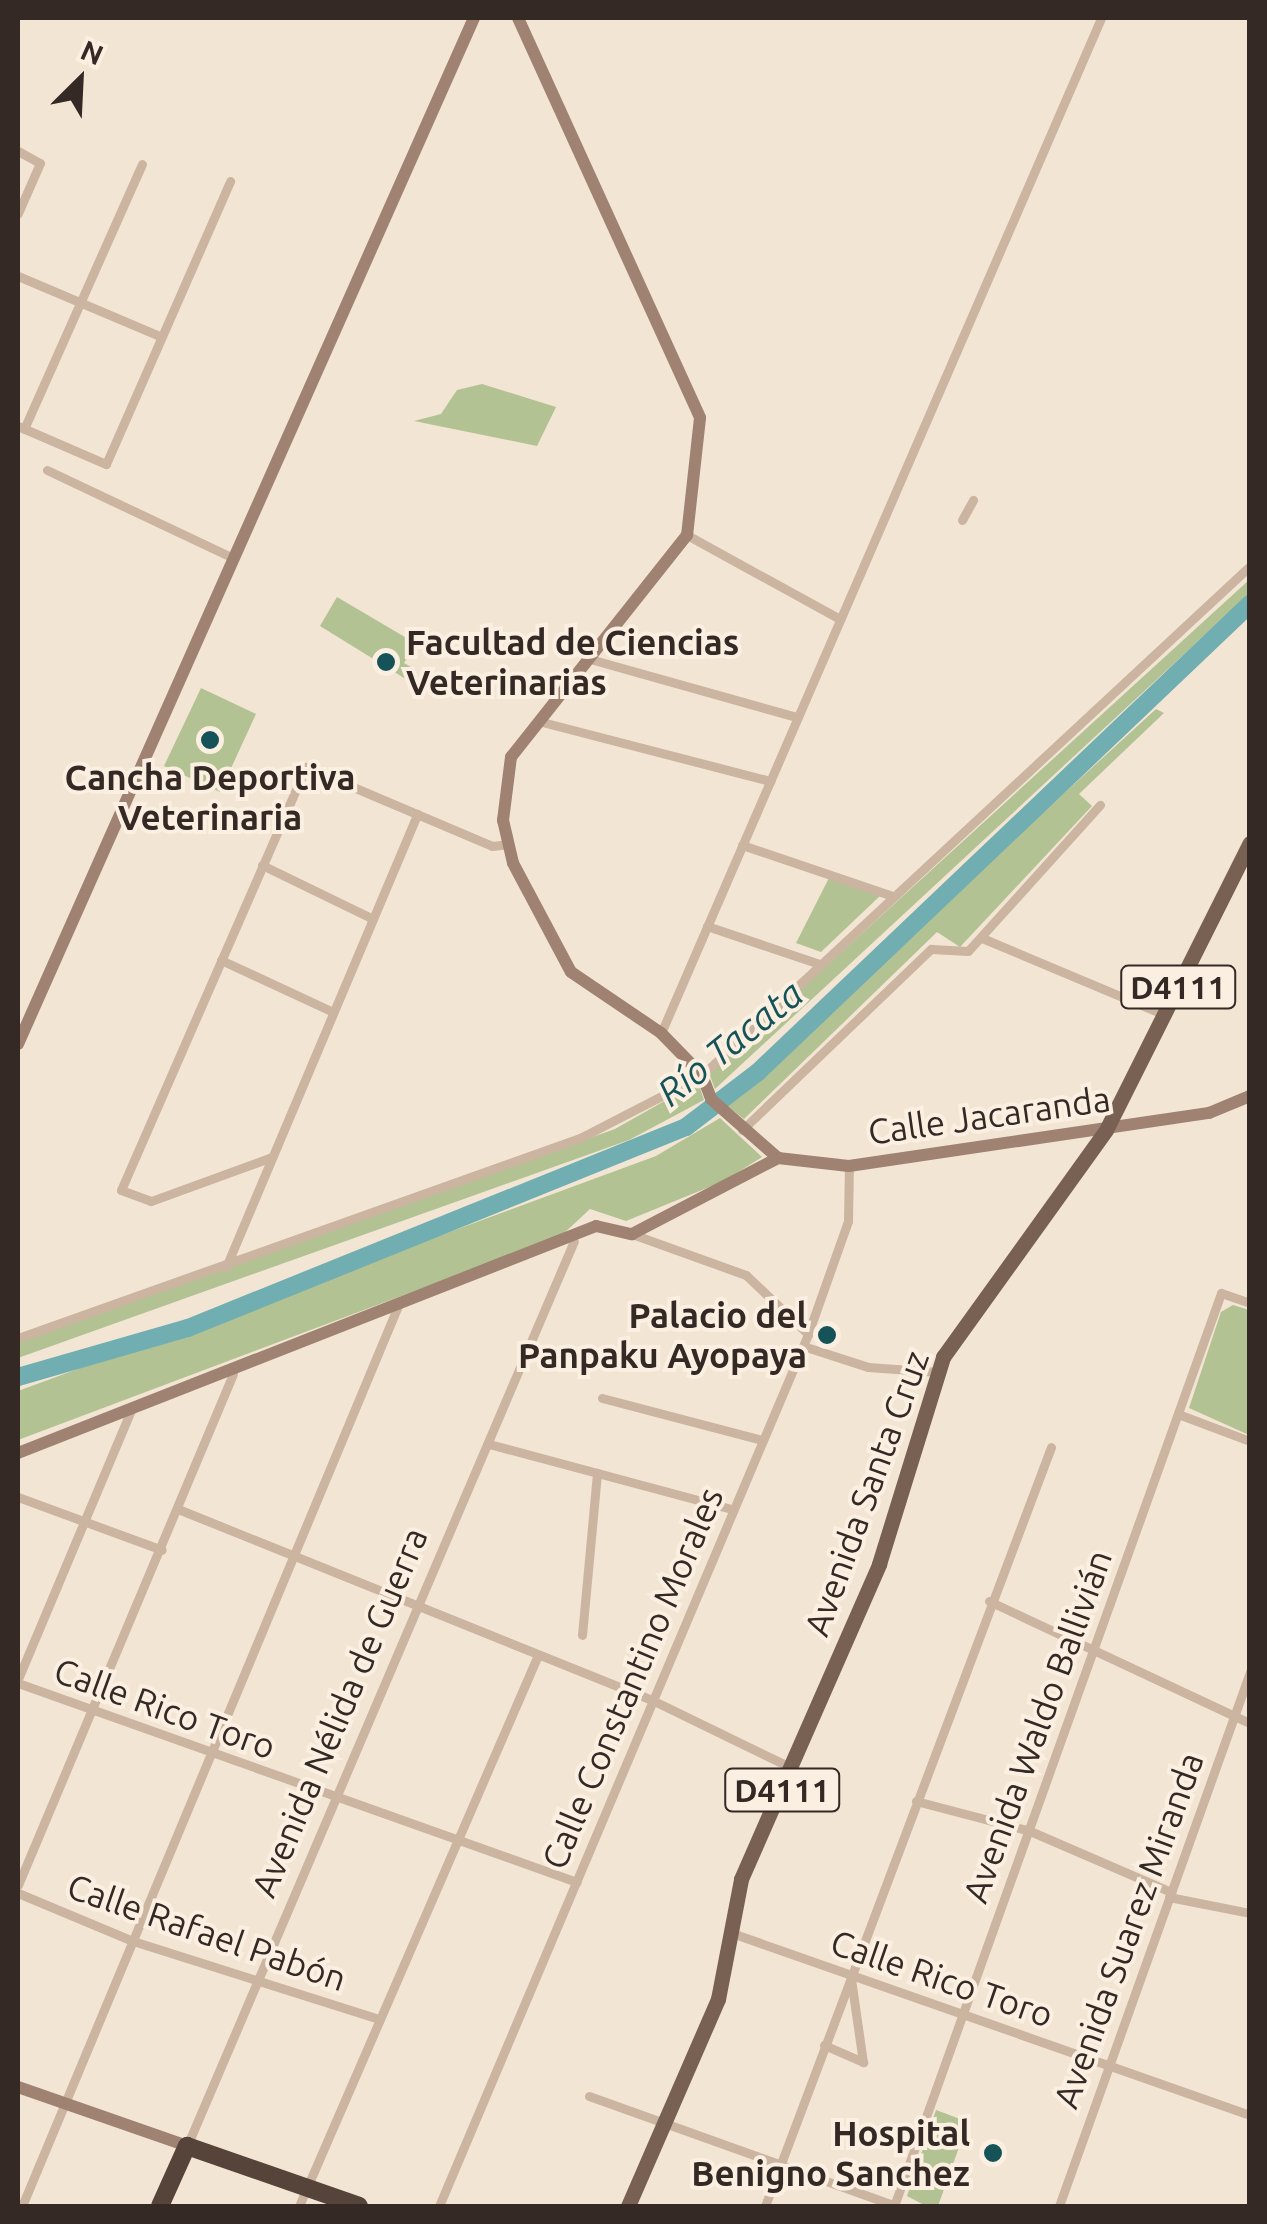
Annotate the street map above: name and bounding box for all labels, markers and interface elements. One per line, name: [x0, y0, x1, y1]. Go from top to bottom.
north arrow: [30, 30, 130, 130]
text: N: [77, 34, 108, 71]
place label: Facultad de Ciencias Veterinarias: [406, 621, 739, 703]
marker: Facultad de Ciencias Veterinarias: [375, 651, 397, 673]
marker: Cancha Deportiva Veterinaria: [199, 729, 221, 751]
place label: Cancha Deportiva Veterinaria: [64, 756, 356, 838]
road number: D4111: [1118, 960, 1238, 1014]
water label: Río Tacata: [648, 971, 812, 1115]
street label: Calle Jacaranda: [865, 1077, 1113, 1153]
place label: Palacio del Panpaku Ayopaya: [518, 1294, 807, 1376]
marker: Palacio del Panpaku Ayopaya: [816, 1324, 838, 1346]
street label: Avenida Santa Cruz: [795, 1345, 937, 1641]
street label: Calle Constantino Morales: [532, 1481, 732, 1875]
street label: Avenida Nélida de Guerra: [242, 1521, 436, 1903]
street label: Avenida Waldo Ballivián: [954, 1544, 1120, 1908]
street label: Calle Rico Toro: [49, 1649, 281, 1767]
street label: Avenida Suarez Miranda: [1044, 1747, 1212, 2113]
road number: D4111: [722, 1763, 842, 1817]
street label: Calle Rafael Pabón: [62, 1865, 352, 1999]
street label: Calle Rico Toro: [825, 1920, 1059, 2036]
place label: Hospital Benigno Sanchez: [691, 2112, 970, 2194]
marker: Hospital Benigno Sanchez: [980, 2140, 1006, 2166]

